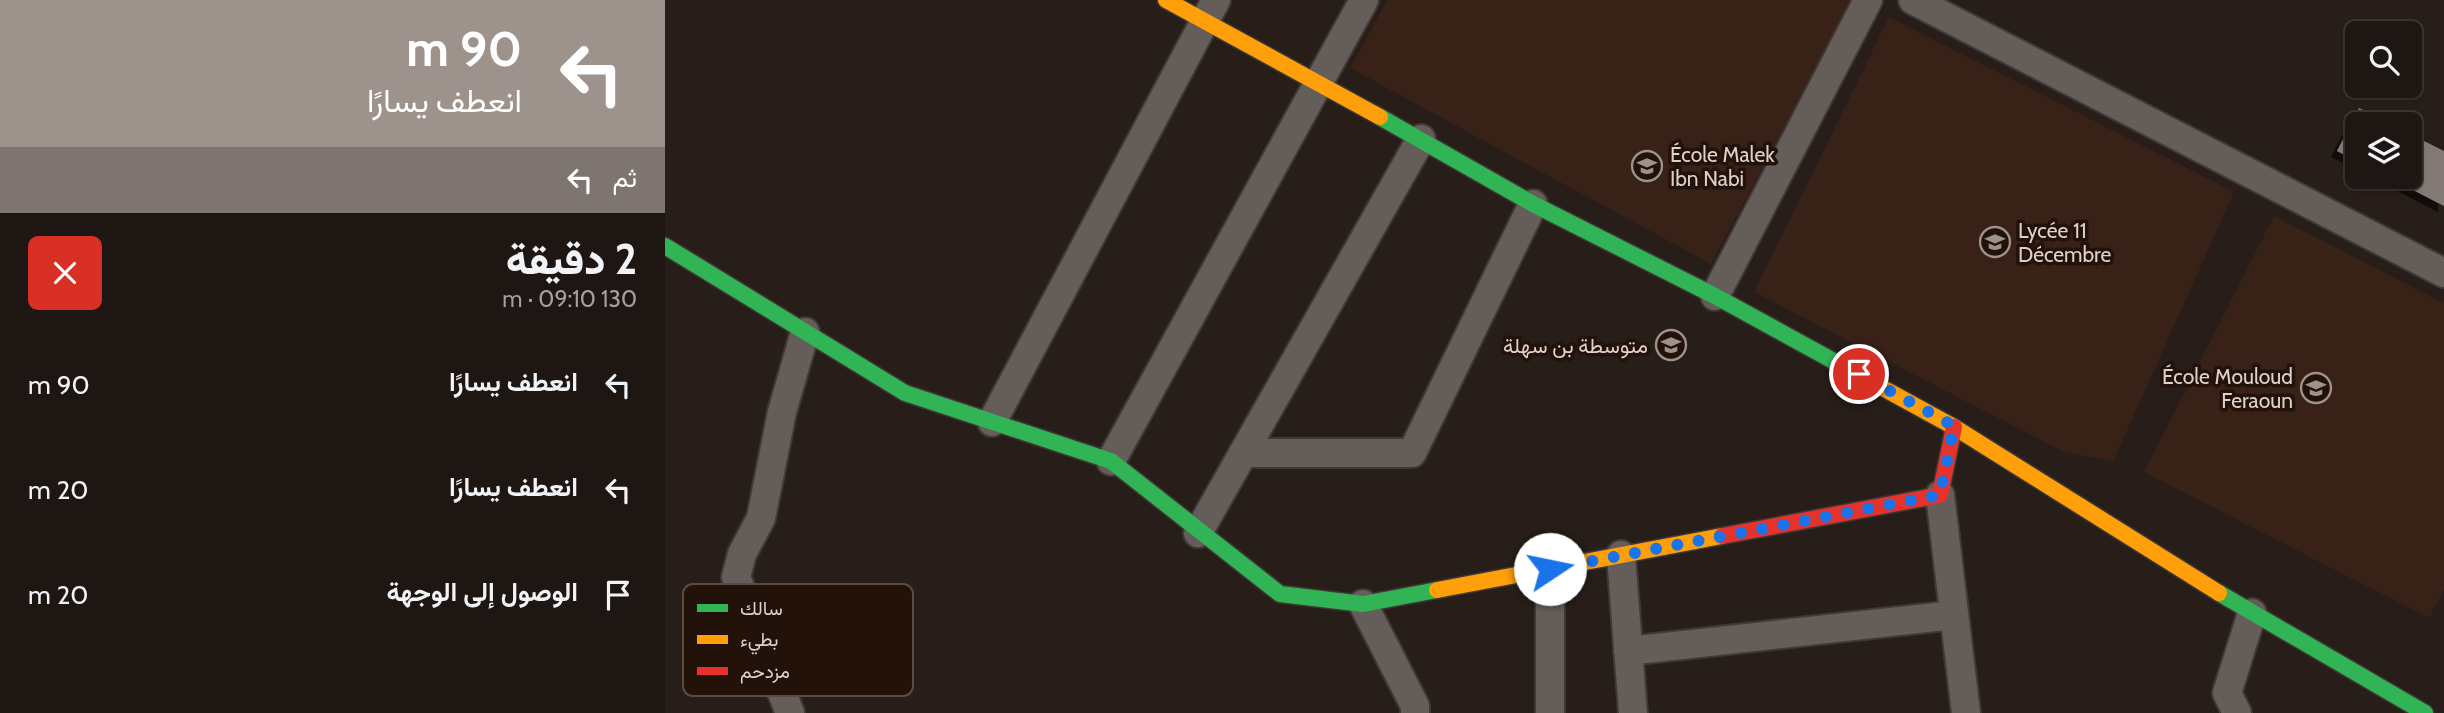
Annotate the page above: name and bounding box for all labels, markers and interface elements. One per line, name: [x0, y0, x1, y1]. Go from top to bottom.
text: 90 m: [406, 19, 522, 78]
map controls: [2345, 21, 2422, 189]
button: search: [2345, 21, 2422, 98]
icon: left: [546, 28, 637, 119]
text: انعطف يسارًا: [367, 81, 522, 120]
button: layers: [2345, 112, 2422, 189]
place label: École Malek Ibn Nabi: [1670, 142, 1775, 191]
school or university icon: École Malek Ibn Nabi: [1630, 149, 1664, 183]
icon: left: [561, 161, 599, 199]
text: ثم: [613, 162, 637, 194]
place label: Lycée 11 Décembre: [2018, 218, 2111, 267]
school or university icon: Lycée 11 Décembre: [1978, 225, 2012, 259]
text: 2 دقيقة: [506, 233, 637, 285]
button: close: [28, 236, 102, 310]
text: 130 m · 09:10: [502, 285, 637, 313]
school or university icon: متوسطة بن سهلة: [1654, 328, 1688, 362]
place label: متوسطة بن سهلة: [1503, 333, 1648, 359]
pin: [1829, 344, 1889, 404]
icon: arrive: [1840, 355, 1878, 393]
place label: École Mouloud Feraoun: [2162, 364, 2293, 413]
text: انعطف يسارًا: [449, 366, 578, 398]
icon: left: [599, 366, 637, 404]
text: 90 m: [28, 369, 90, 401]
school or university icon: École Mouloud Feraoun: [2299, 371, 2333, 405]
text: انعطف يسارًا: [449, 471, 578, 503]
icon: left: [599, 471, 637, 509]
text: 20 m: [28, 474, 88, 506]
position arrow: [1513, 532, 1587, 606]
text: الوصول إلى الوجهة: [387, 576, 578, 608]
icon: arrive: [599, 576, 637, 614]
text: 20 m: [28, 579, 88, 611]
legend: [683, 584, 913, 696]
text: سالك: [740, 597, 783, 620]
text: بطيء: [740, 628, 778, 655]
text: مزدحم: [740, 660, 790, 684]

